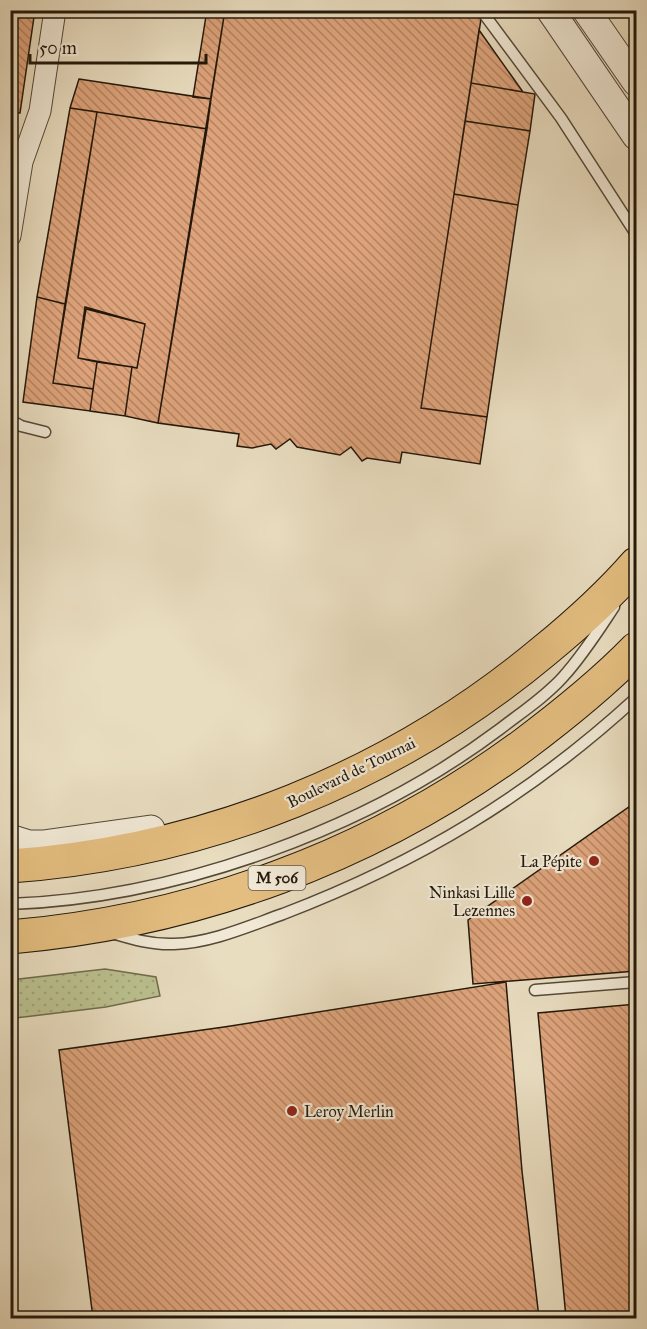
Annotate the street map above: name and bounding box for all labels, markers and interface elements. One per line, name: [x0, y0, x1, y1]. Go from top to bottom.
scale bar: [30, 27, 206, 65]
text: 50 m: [39, 37, 77, 59]
street label: Boulevard de Tournai: [284, 733, 419, 812]
place label: La Pépite: [520, 852, 582, 871]
marker: La Pépite: [587, 854, 601, 868]
road number: M 506: [248, 866, 306, 890]
place label: Ninkasi Lille Lezennes: [429, 883, 515, 920]
marker: Ninkasi Lille Lezennes: [520, 894, 534, 908]
place label: Leroy Merlin: [304, 1102, 394, 1121]
marker: Leroy Merlin: [285, 1104, 299, 1118]

